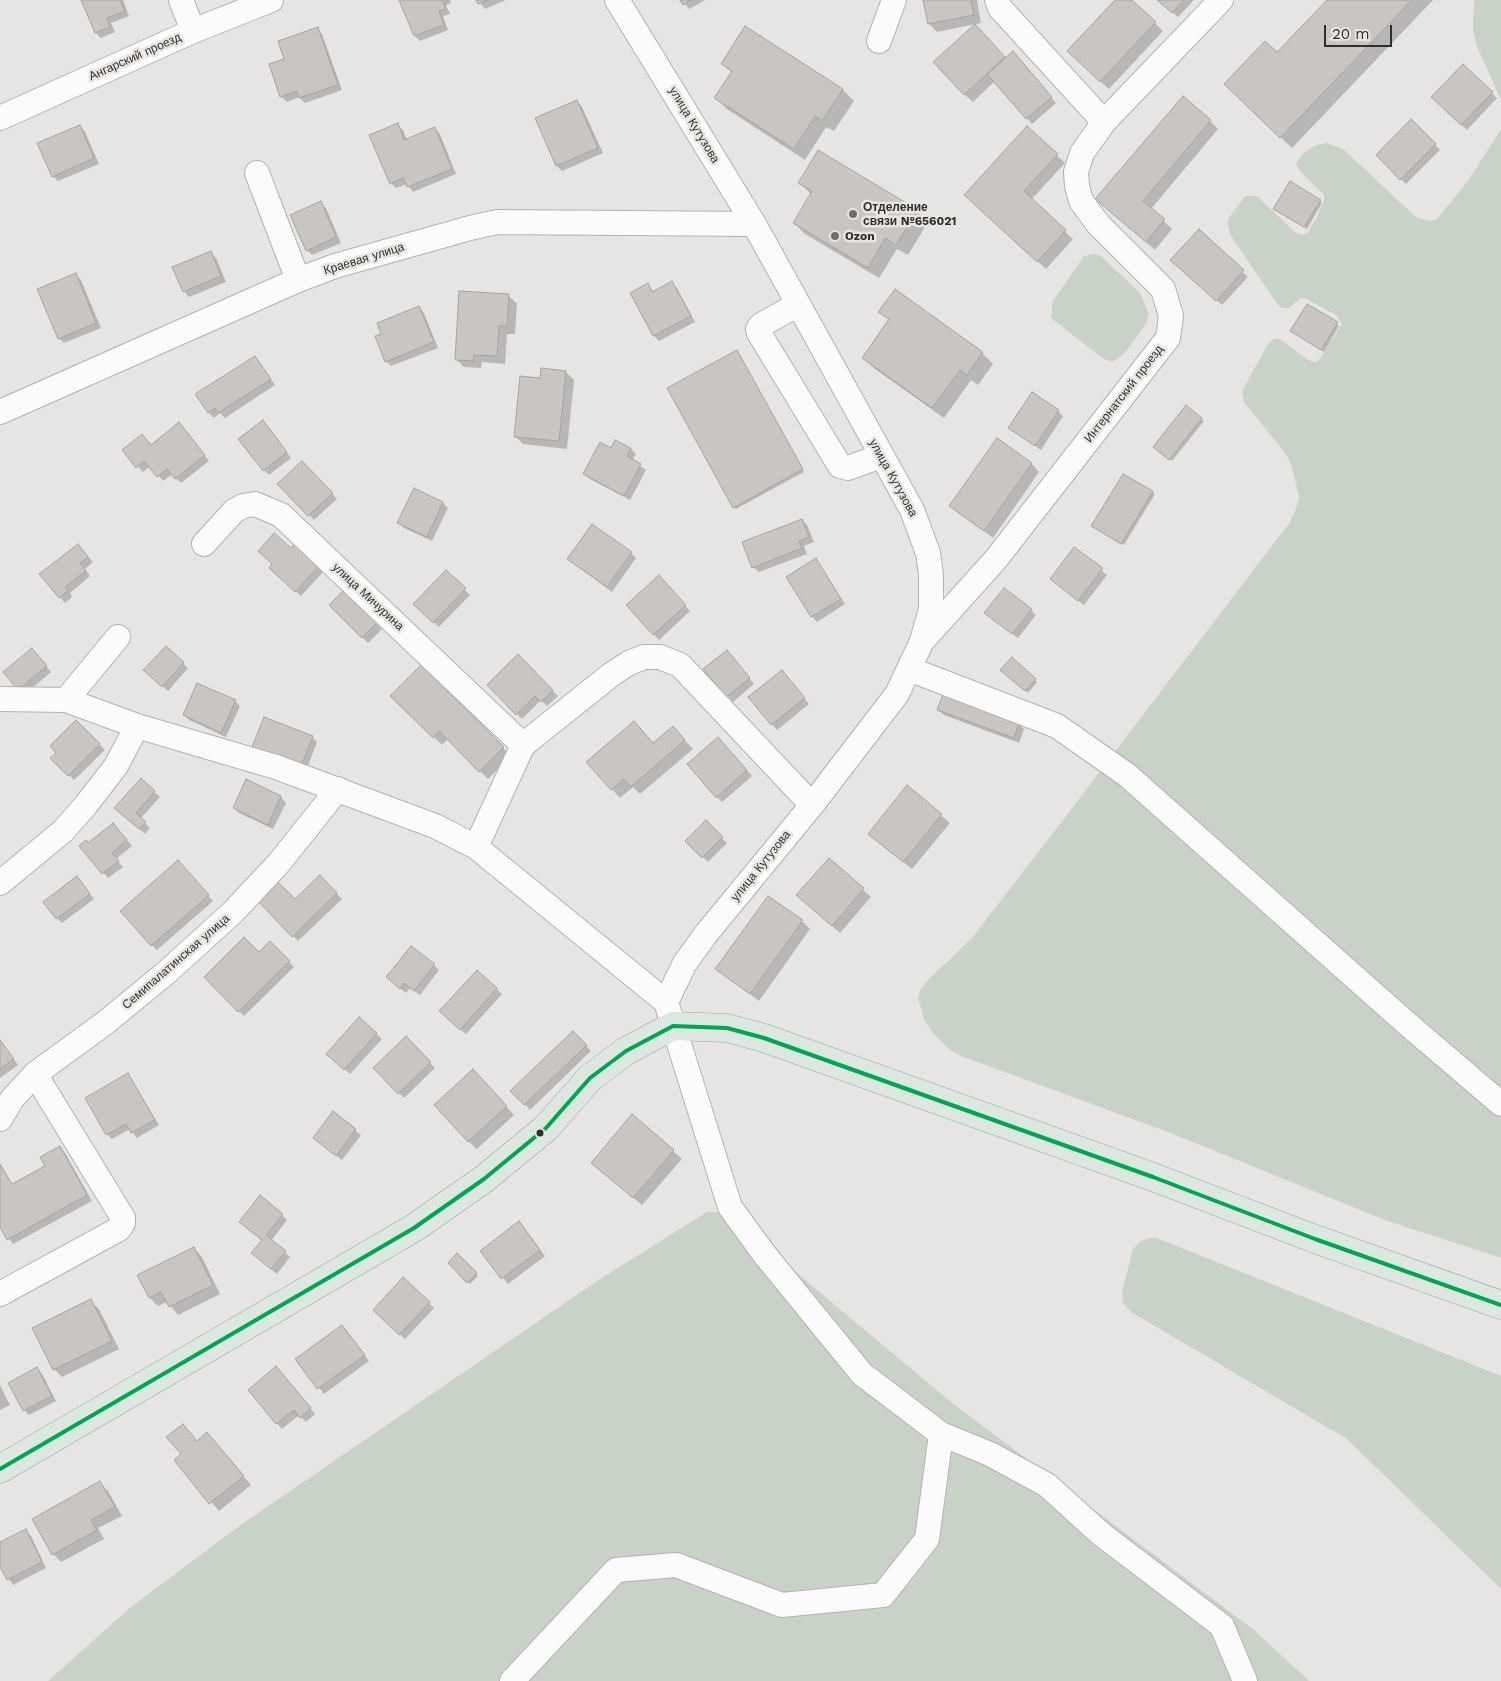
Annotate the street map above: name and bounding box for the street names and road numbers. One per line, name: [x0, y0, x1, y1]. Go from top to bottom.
street label: Ангарский проезд: [87, 30, 183, 84]
street label: улица Кутузова: [666, 84, 722, 166]
street label: Краевая улица: [322, 240, 406, 278]
street label: Интернатский проезд: [1082, 342, 1166, 446]
street label: улица Кутузова: [866, 437, 920, 519]
street label: улица Мичурина: [329, 560, 407, 634]
street label: улица Кутузова: [728, 828, 794, 904]
street label: Семипалатинская улица: [119, 911, 233, 1013]

